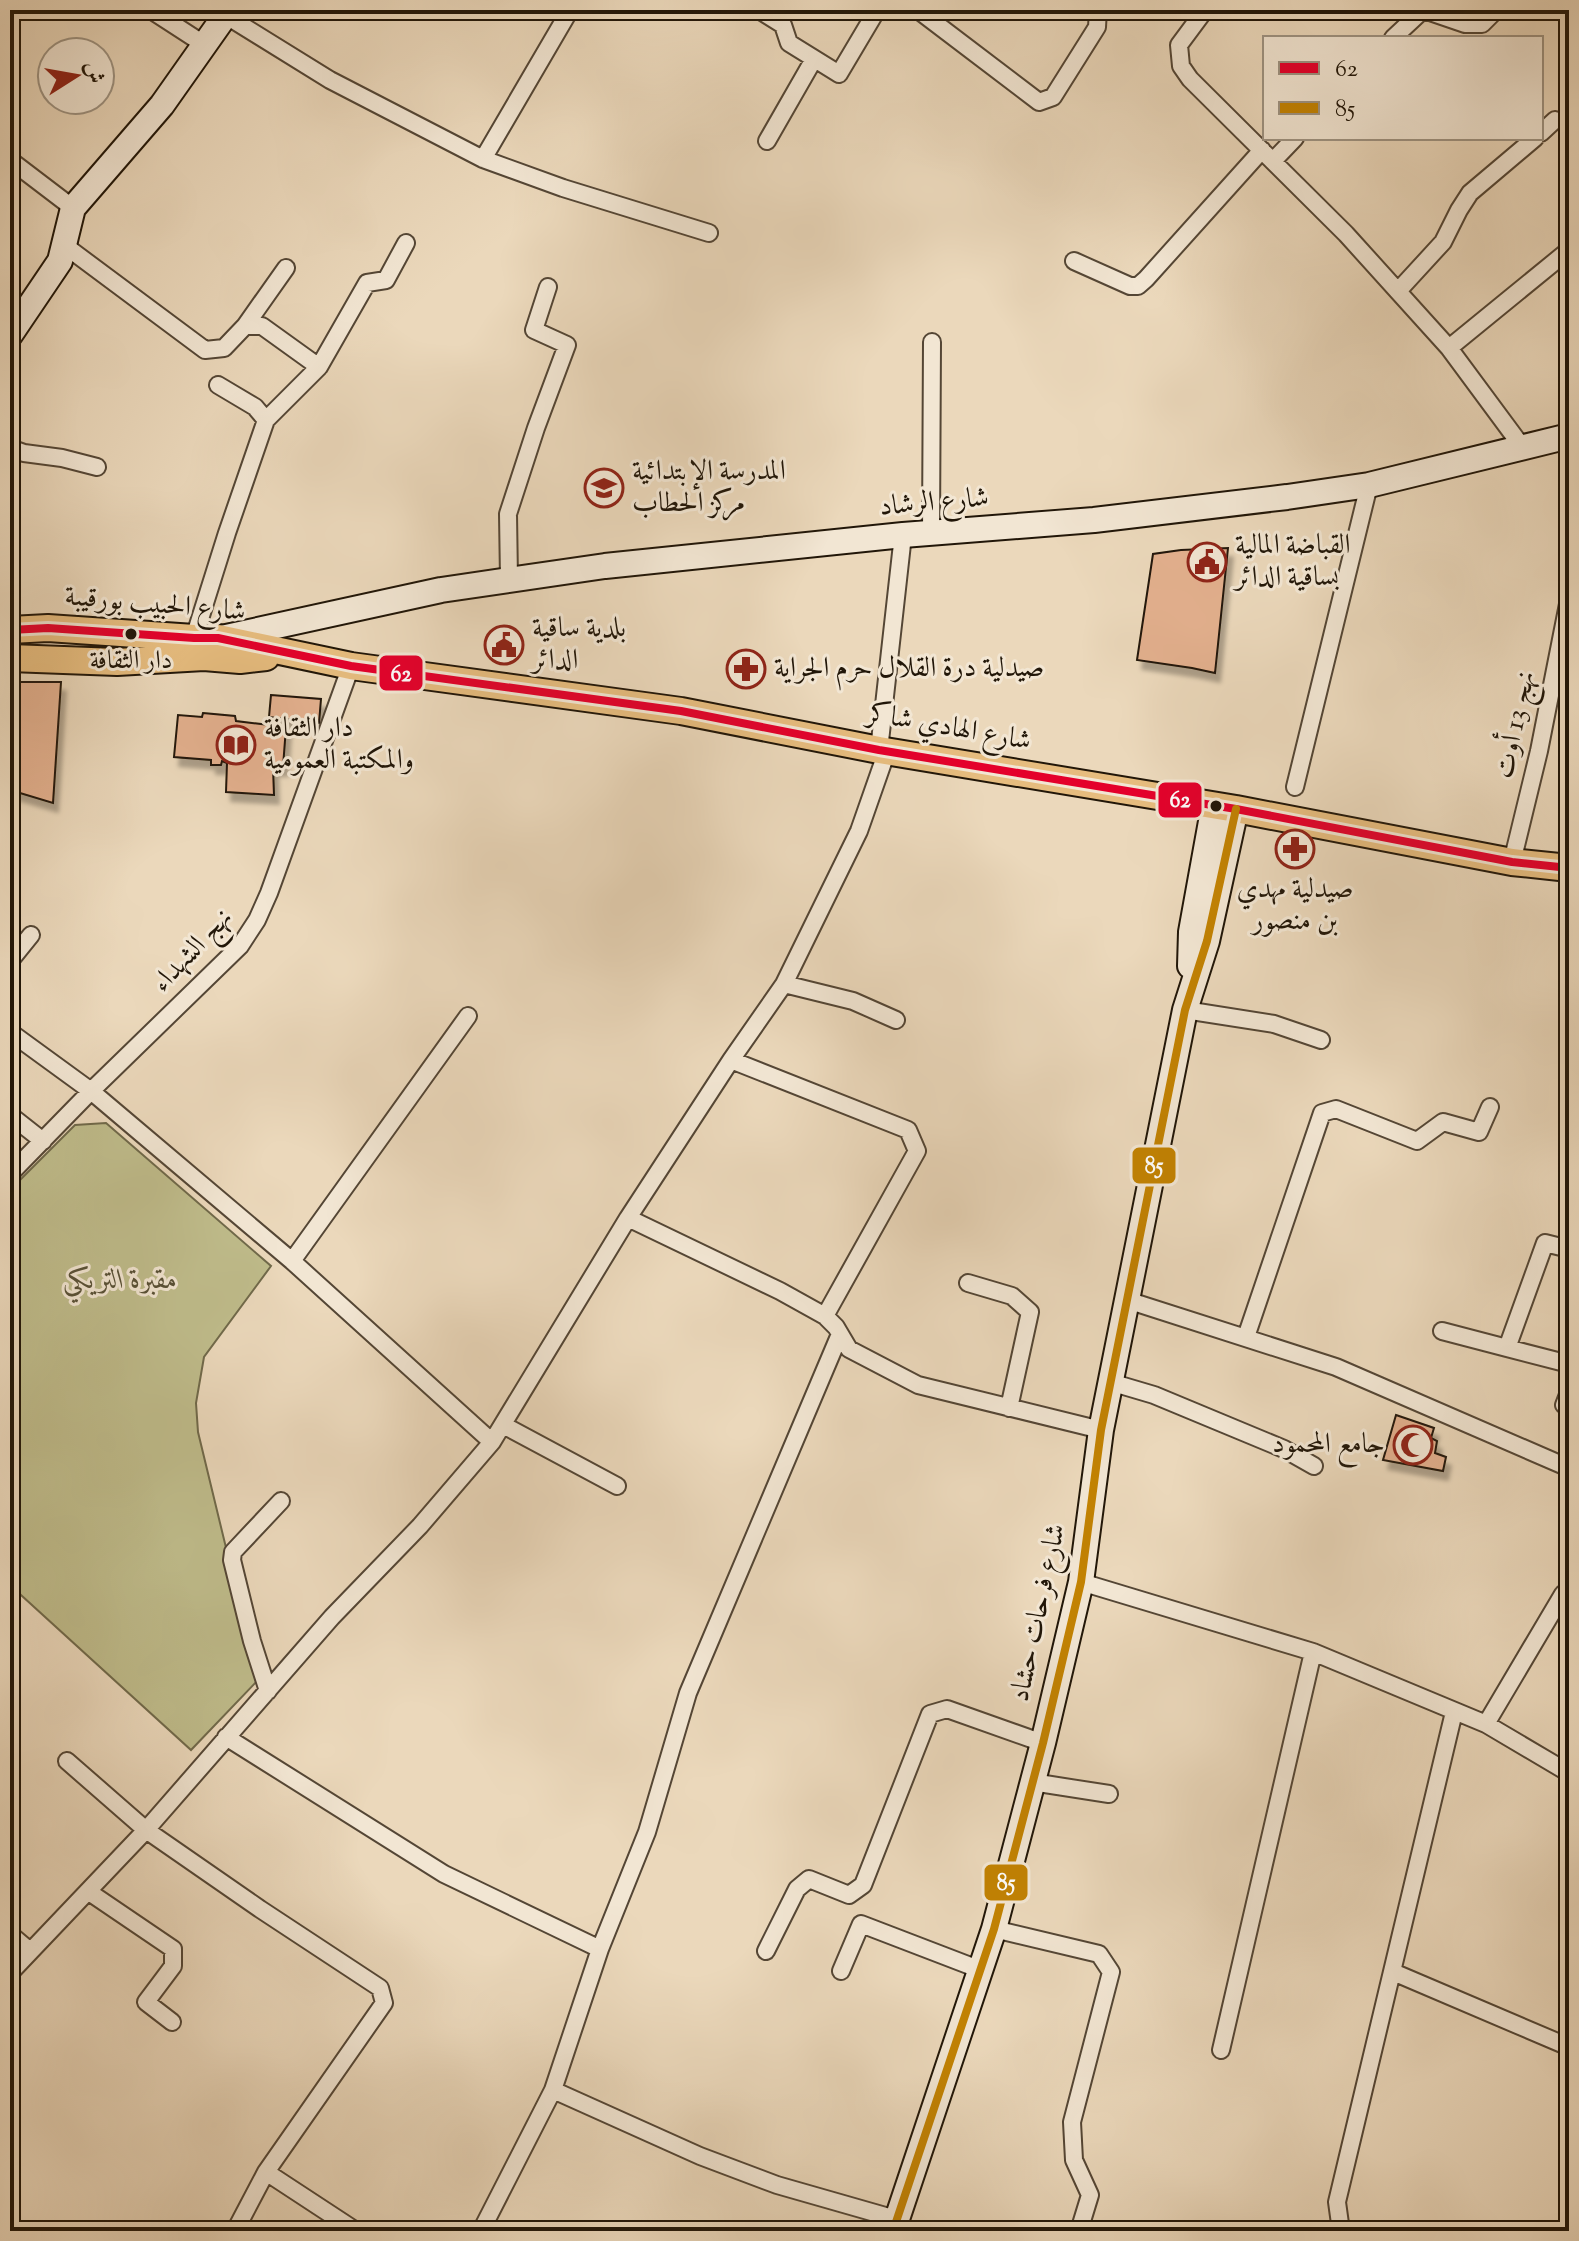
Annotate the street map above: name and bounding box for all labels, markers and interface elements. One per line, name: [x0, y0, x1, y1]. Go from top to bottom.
north arrow: [36, 36, 116, 116]
legend: [1263, 36, 1543, 140]
text: 62: [1335, 53, 1358, 87]
text: ش: [75, 59, 110, 87]
text: 85: [1335, 93, 1355, 127]
place label: المدرسة الإبتدائية مركز الحطاب: [632, 452, 786, 524]
school or university icon: المدرسة الإبتدائية مركز الحطاب: [583, 467, 625, 509]
street label: شارع الرشاد: [878, 478, 991, 529]
place label: القباضة المالية بساقية الدائر: [1232, 526, 1351, 598]
public building icon: القباضة المالية بساقية الدائر: [1186, 541, 1228, 583]
street label: شارع الحبيب بورقيبة: [63, 577, 247, 634]
place label: بلدية ساقية الدائر: [529, 609, 626, 681]
public building icon: بلدية ساقية الدائر: [483, 624, 525, 666]
marker: دار الثقافة: [123, 626, 139, 642]
place label: دار الثقافة: [89, 643, 173, 680]
pharmacy icon: صيدلية درة القلال حرم الجراية: [725, 648, 767, 690]
place label: صيدلية درة القلال حرم الجراية: [774, 649, 1044, 691]
line badge: 62: [378, 654, 424, 692]
text: 62: [390, 660, 412, 692]
street label: نهج 13 أوت: [1483, 667, 1549, 783]
street label: شارع الهادي شاكر: [861, 693, 1034, 763]
place label: دار الثقافة والمكتبة العمومية: [264, 709, 414, 781]
library icon: دار الثقافة والمكتبة العمومية: [215, 724, 257, 766]
line badge: 62: [1157, 781, 1203, 819]
text: 62: [1169, 786, 1191, 818]
unlabelled marker: [1208, 798, 1224, 814]
pharmacy icon: صيدلية مهدي بن منصور: [1274, 828, 1316, 870]
place label: صيدلية مهدي بن منصور: [1236, 870, 1354, 942]
street label: نهج الشهداء: [143, 900, 244, 1004]
line badge: 85: [1131, 1146, 1177, 1185]
text: 85: [1145, 1152, 1164, 1184]
park label: مقبرة التريكي: [62, 1261, 178, 1304]
mosque icon: جامع المحمود: [1392, 1424, 1434, 1466]
place label: جامع المحمود: [1272, 1425, 1385, 1468]
street label: شارع فرحات حشاد: [1001, 1520, 1078, 1706]
line badge: 85: [983, 1863, 1029, 1902]
text: 85: [997, 1869, 1016, 1901]

